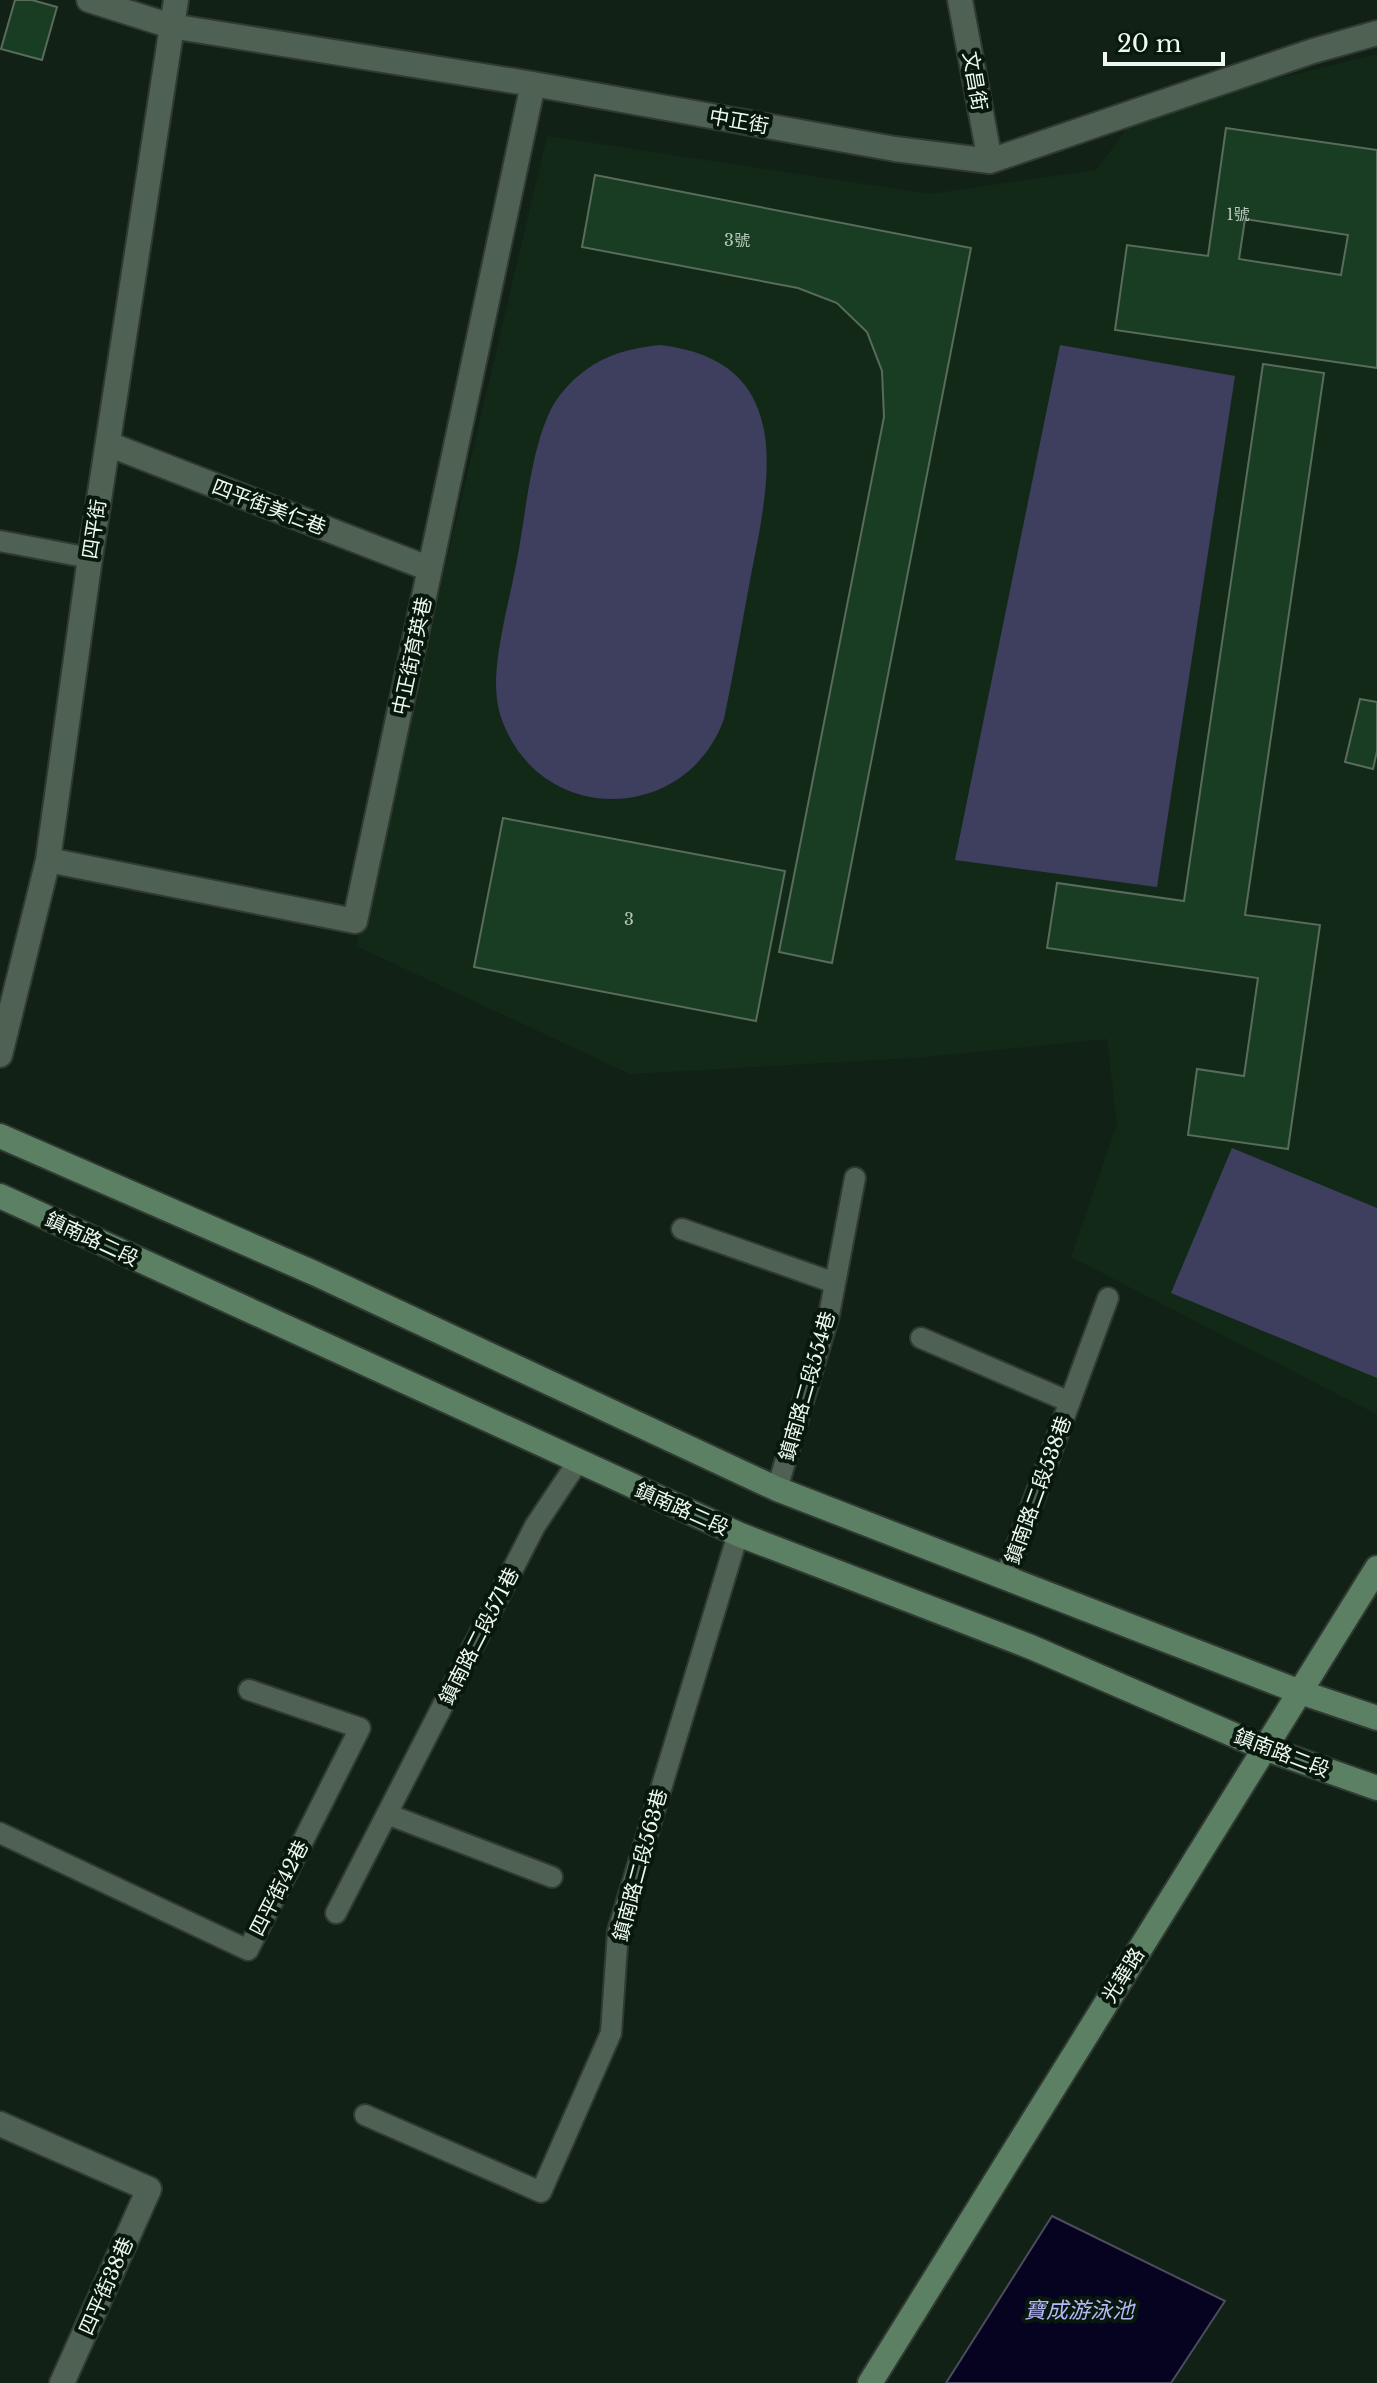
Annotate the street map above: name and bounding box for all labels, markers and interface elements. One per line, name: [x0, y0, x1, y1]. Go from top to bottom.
scale bar: [1105, 16, 1223, 66]
text: 20 m: [1117, 29, 1182, 58]
street label: 文昌街: [958, 49, 992, 113]
street label: 中正街: [707, 104, 771, 138]
house number: 1號: [1226, 204, 1250, 224]
house number: 3號: [724, 230, 750, 250]
street label: 四平街美仁巷: [209, 474, 329, 540]
street label: 四平街: [77, 497, 111, 561]
street label: 中正街育英巷: [388, 595, 436, 717]
house number: 3: [624, 909, 634, 929]
street label: 鎮南路二段: [42, 1207, 142, 1271]
street label: 鎮南路二段554巷: [774, 1308, 840, 1464]
street label: 鎮南路二段538巷: [1000, 1413, 1076, 1567]
street label: 鎮南路二段: [631, 1478, 733, 1540]
street label: 鎮南路二段571巷: [434, 1564, 524, 1708]
street label: 鎮南路二段: [1231, 1724, 1333, 1782]
street label: 鎮南路二段563巷: [608, 1786, 672, 1944]
street label: 四平街42巷: [245, 1836, 313, 1940]
street label: 光華路: [1097, 1943, 1149, 2007]
street label: 四平街38巷: [74, 2233, 138, 2339]
water label: 寶成游泳池: [1024, 2297, 1136, 2324]

